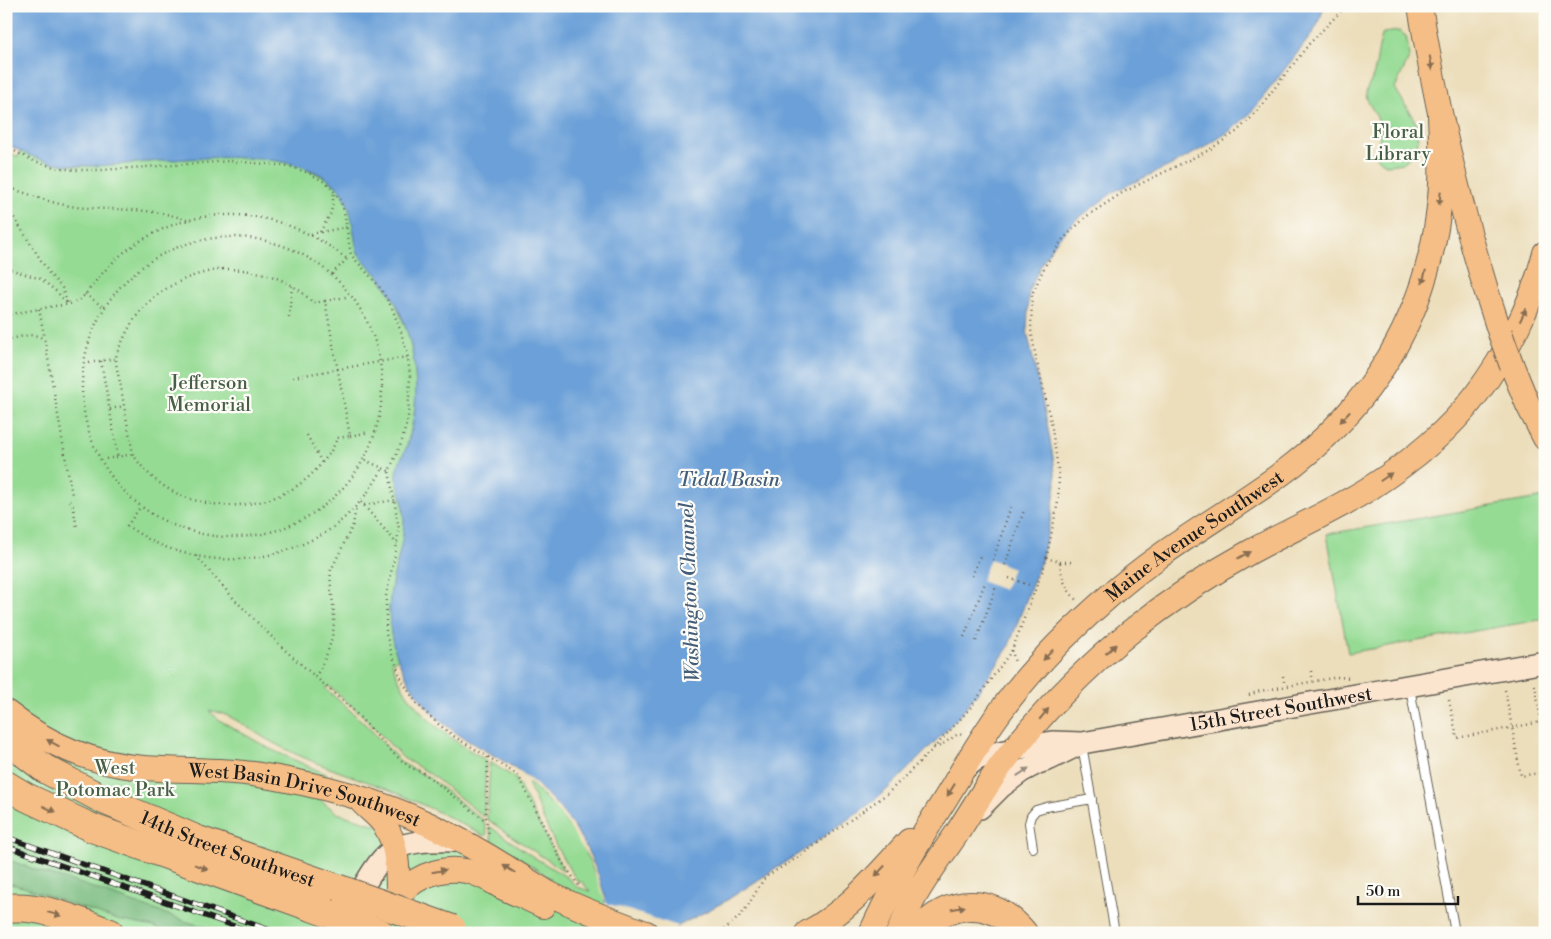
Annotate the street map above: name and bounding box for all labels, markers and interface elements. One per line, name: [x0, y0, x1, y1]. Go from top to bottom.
one-way arrow: [1427, 55, 1435, 71]
park label: Floral Library: [1365, 120, 1432, 166]
one-way arrow: [1436, 191, 1444, 207]
one-way arrow: [1420, 270, 1428, 285]
one-way arrow: [1519, 308, 1527, 322]
park label: Jefferson Memorial: [167, 371, 251, 417]
one-way arrow: [1339, 411, 1351, 423]
street label: Maine Avenue Southwest: [1100, 465, 1289, 607]
water label: Tidal Basin: [678, 468, 781, 493]
one-way arrow: [1379, 472, 1392, 482]
water label: Washington Channel: [675, 501, 706, 682]
one-way arrow: [1237, 551, 1250, 560]
one-way arrow: [1105, 643, 1117, 655]
one-way arrow: [1042, 649, 1054, 661]
street label: 15th Street Southwest: [1188, 681, 1374, 737]
one-way arrow: [1039, 708, 1050, 721]
one-way arrow: [46, 738, 60, 747]
park label: West Potomac Park: [56, 756, 175, 802]
street label: West Basin Drive Southwest: [187, 759, 425, 832]
one-way arrow: [1016, 767, 1029, 777]
one-way arrow: [946, 783, 955, 796]
one-way arrow: [42, 805, 56, 813]
street label: 14th Street Southwest: [136, 806, 319, 893]
one-way arrow: [193, 864, 208, 871]
one-way arrow: [502, 864, 515, 873]
one-way arrow: [874, 865, 886, 877]
one-way arrow: [431, 867, 447, 875]
scale bar: [1358, 874, 1458, 906]
text: 50 m: [1366, 882, 1400, 901]
one-way arrow: [950, 903, 966, 911]
one-way arrow: [47, 910, 62, 918]

